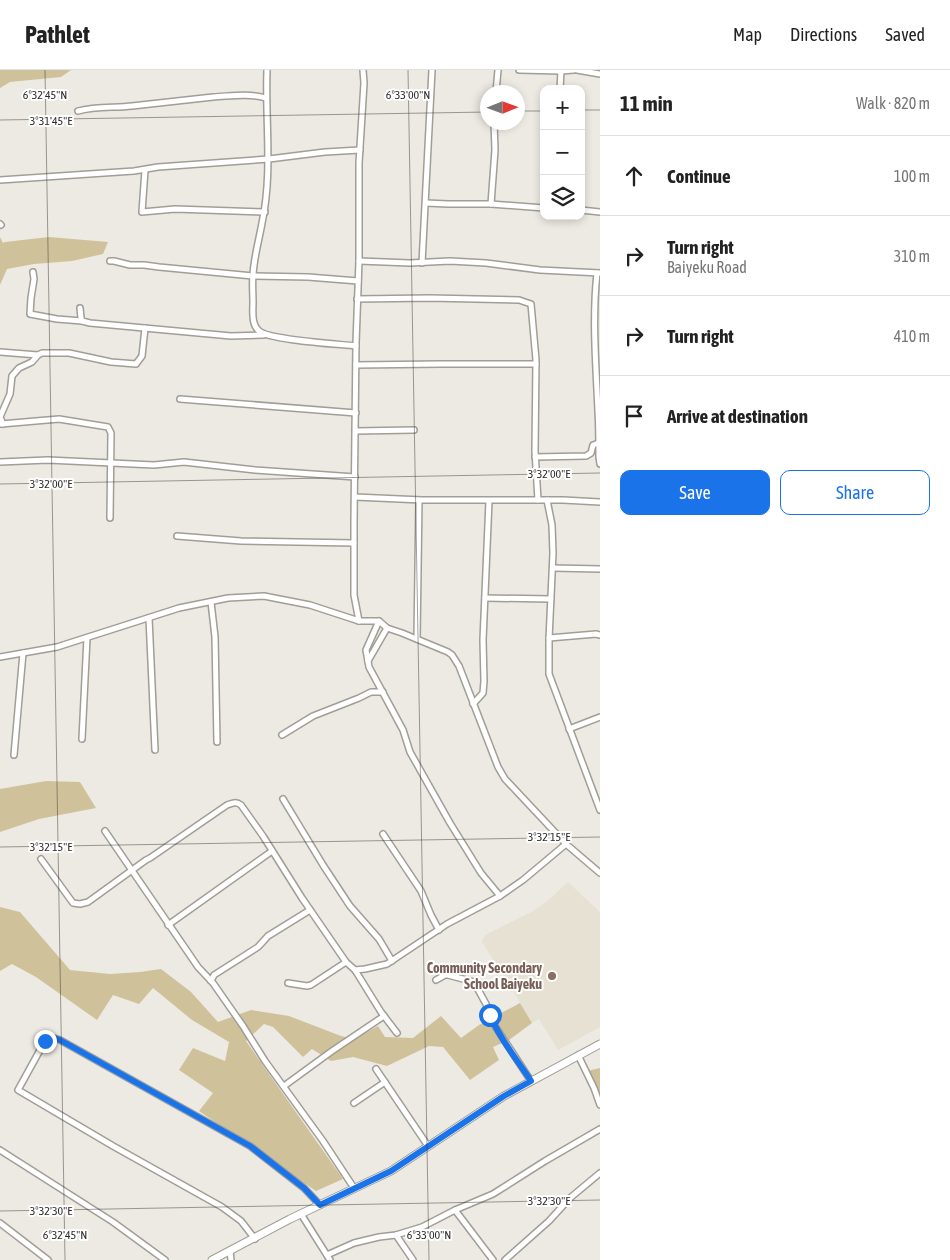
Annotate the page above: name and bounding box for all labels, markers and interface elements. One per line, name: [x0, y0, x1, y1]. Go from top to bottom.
text: Pathlet: [25, 21, 90, 48]
text: Map: [733, 24, 762, 45]
text: Directions: [790, 24, 857, 45]
text: Saved: [885, 24, 925, 45]
north arrow: [480, 85, 525, 130]
map controls: [540, 85, 585, 220]
button: +: [540, 85, 585, 130]
text: 6°32'45"N: [23, 88, 67, 102]
text: 6°33'00"N: [386, 88, 430, 102]
text: 11 min: [620, 91, 673, 115]
text: Walk · 820 m: [856, 94, 930, 112]
text: 3°31'45"E: [30, 114, 72, 128]
button: −: [540, 130, 585, 175]
icon: ahead: [620, 162, 648, 190]
text: Continue: [667, 165, 731, 187]
text: 100 m: [894, 167, 930, 185]
button: layers: [540, 175, 585, 220]
text: Turn right: [667, 236, 734, 258]
icon: right: [620, 242, 648, 270]
text: 310 m: [894, 247, 930, 265]
text: Baiyeku Road: [667, 258, 747, 276]
icon: right: [620, 322, 648, 350]
text: Turn right: [667, 325, 734, 347]
text: 410 m: [894, 327, 930, 345]
icon: arrive: [620, 402, 648, 430]
text: Arrive at destination: [667, 405, 808, 427]
text: 3°32'00"E: [528, 467, 570, 481]
button: Save: [620, 470, 770, 515]
button: Share: [780, 470, 930, 515]
text: 3°32'00"E: [30, 477, 72, 491]
text: 3°32'15"E: [528, 830, 570, 844]
text: 3°32'15"E: [30, 840, 72, 854]
place label: Community Secondary School Baiyeku: [427, 960, 542, 992]
marker: Community Secondary School Baiyeku: [546, 970, 558, 982]
route start: [479, 1004, 502, 1027]
route end: [34, 1030, 57, 1053]
text: 3°32'30"E: [528, 1194, 570, 1208]
text: 3°32'30"E: [30, 1204, 72, 1218]
text: 6°32'45"N: [43, 1228, 87, 1242]
text: 6°33'00"N: [407, 1228, 451, 1242]

